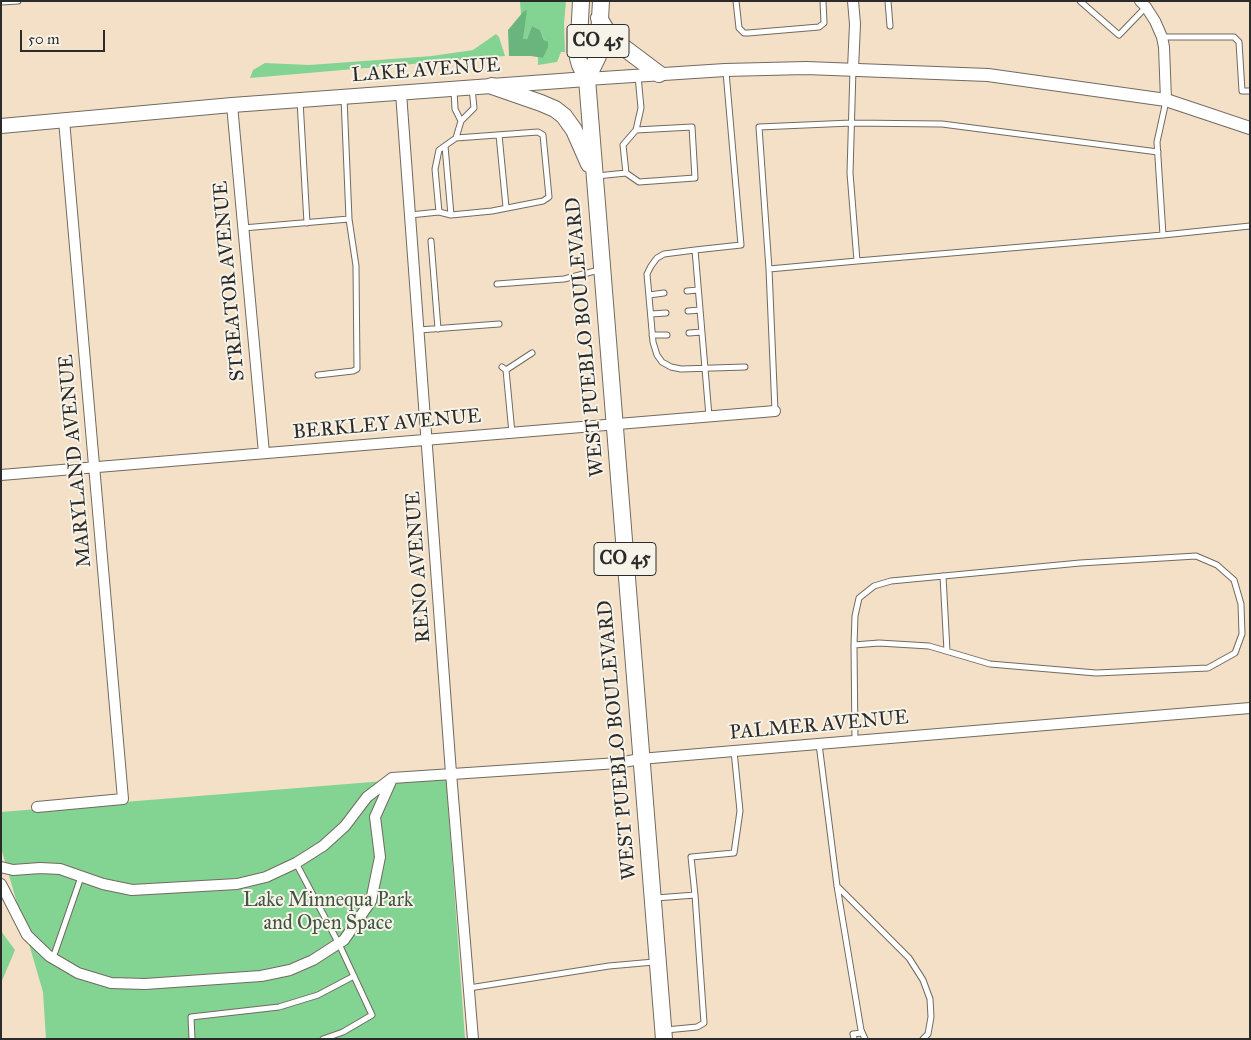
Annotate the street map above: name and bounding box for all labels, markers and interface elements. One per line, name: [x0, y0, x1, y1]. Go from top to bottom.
scale bar: [22, 20, 108, 52]
road number: CO 45: [567, 24, 629, 58]
text: 50 m: [28, 30, 60, 48]
street label: LAKE AVENUE: [351, 54, 501, 88]
street label: STREATOR AVENUE: [209, 180, 251, 382]
street label: WEST PUEBLO BOULEVARD: [562, 196, 610, 478]
street label: MARYLAND AVENUE: [55, 353, 97, 569]
street label: BERKLEY AVENUE: [292, 405, 482, 445]
street label: RENO AVENUE: [402, 490, 436, 644]
road number: CO 45: [594, 542, 656, 576]
street label: WEST PUEBLO BOULEVARD: [594, 599, 642, 881]
street label: PALMER AVENUE: [728, 706, 910, 746]
park label: Lake Minnequa Park and Open Space: [243, 889, 413, 936]

